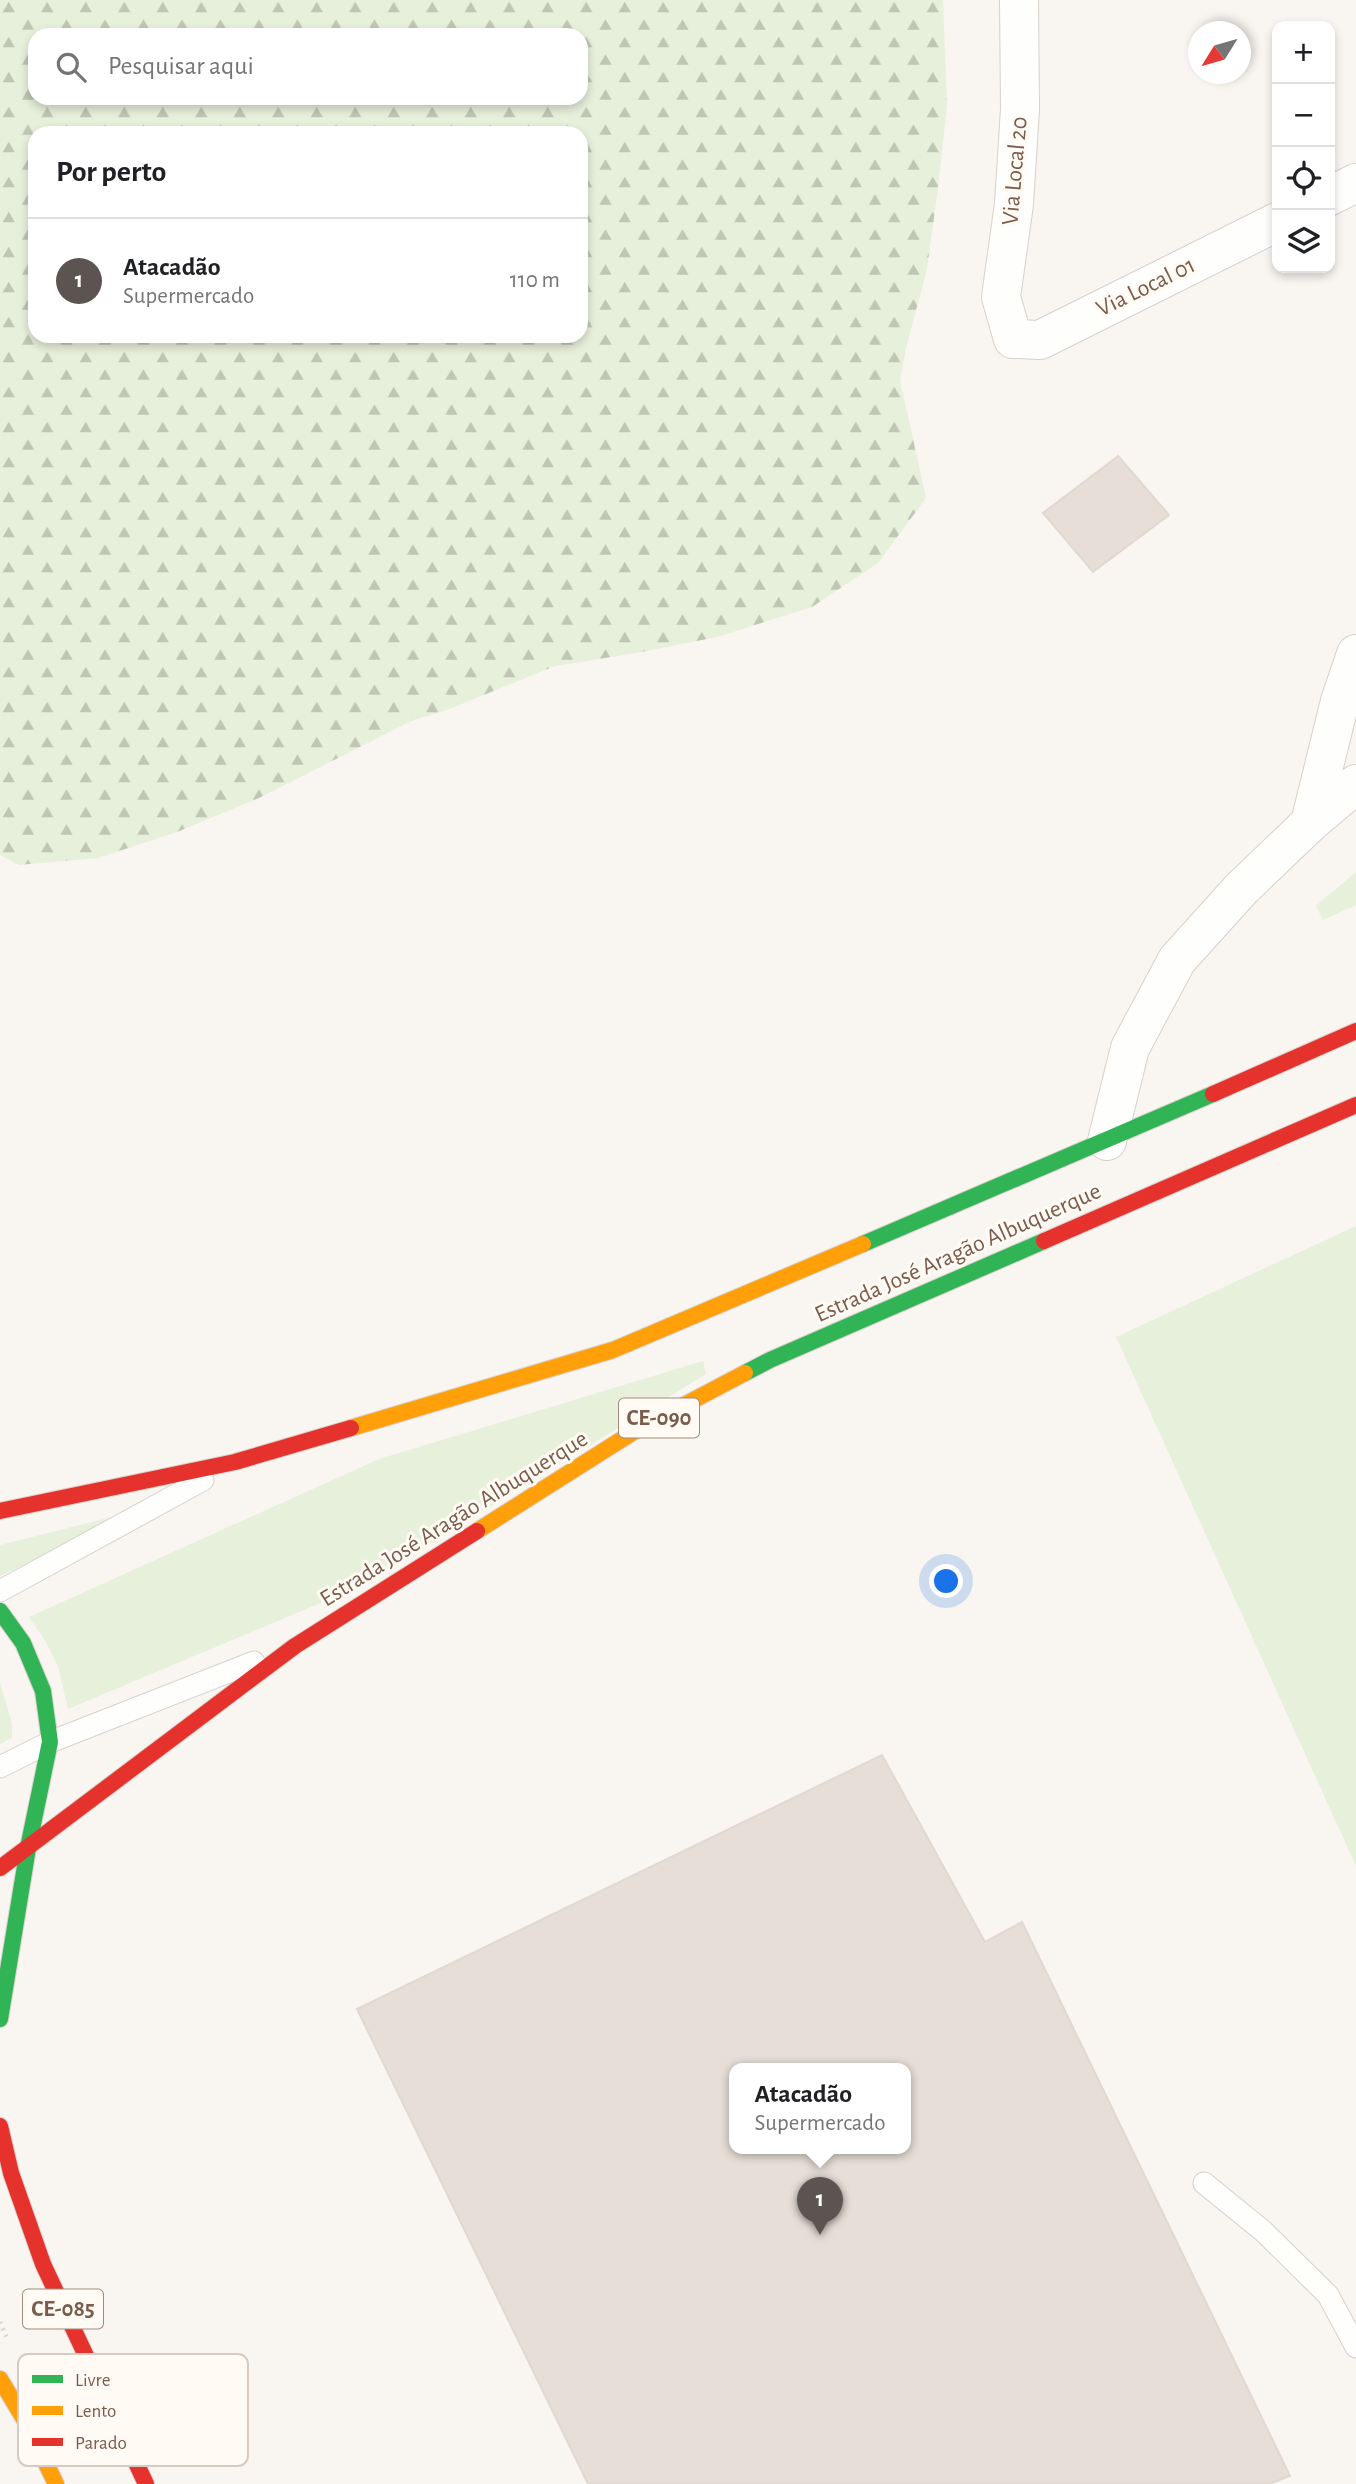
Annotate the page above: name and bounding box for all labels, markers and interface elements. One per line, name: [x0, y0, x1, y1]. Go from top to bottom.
north arrow: [1188, 21, 1251, 84]
map controls: [1272, 21, 1335, 273]
button: +: [1272, 21, 1335, 84]
search box: [28, 28, 588, 105]
icon: search: [52, 48, 90, 86]
text: Pesquisar aqui: [108, 53, 254, 79]
button: −: [1272, 84, 1335, 147]
street label: Via Local 20: [998, 115, 1032, 227]
button: locate: [1272, 147, 1335, 210]
text: Por perto: [56, 157, 166, 187]
button: layers: [1272, 210, 1335, 273]
street label: Via Local 01: [1093, 253, 1199, 321]
text: Atacadão: [123, 254, 221, 280]
text: 1: [75, 269, 83, 292]
text: 110 m: [510, 269, 560, 292]
text: Supermercado: [123, 285, 254, 308]
street label: Estrada José Aragão Albuquerque: [811, 1179, 1105, 1327]
road number: CE-090: [619, 1399, 699, 1438]
street label: Estrada José Aragão Albuquerque: [316, 1427, 592, 1611]
your location: [929, 1564, 963, 1598]
popup: [729, 2063, 911, 2154]
text: Atacadão: [754, 2081, 852, 2107]
text: Supermercado: [754, 2112, 886, 2135]
pin: 1: [797, 2177, 843, 2235]
road number: CE-085: [23, 2290, 103, 2328]
legend: [18, 2354, 248, 2466]
text: Livre: [75, 2371, 110, 2390]
text: Lento: [75, 2402, 116, 2421]
text: Parado: [75, 2434, 127, 2453]

